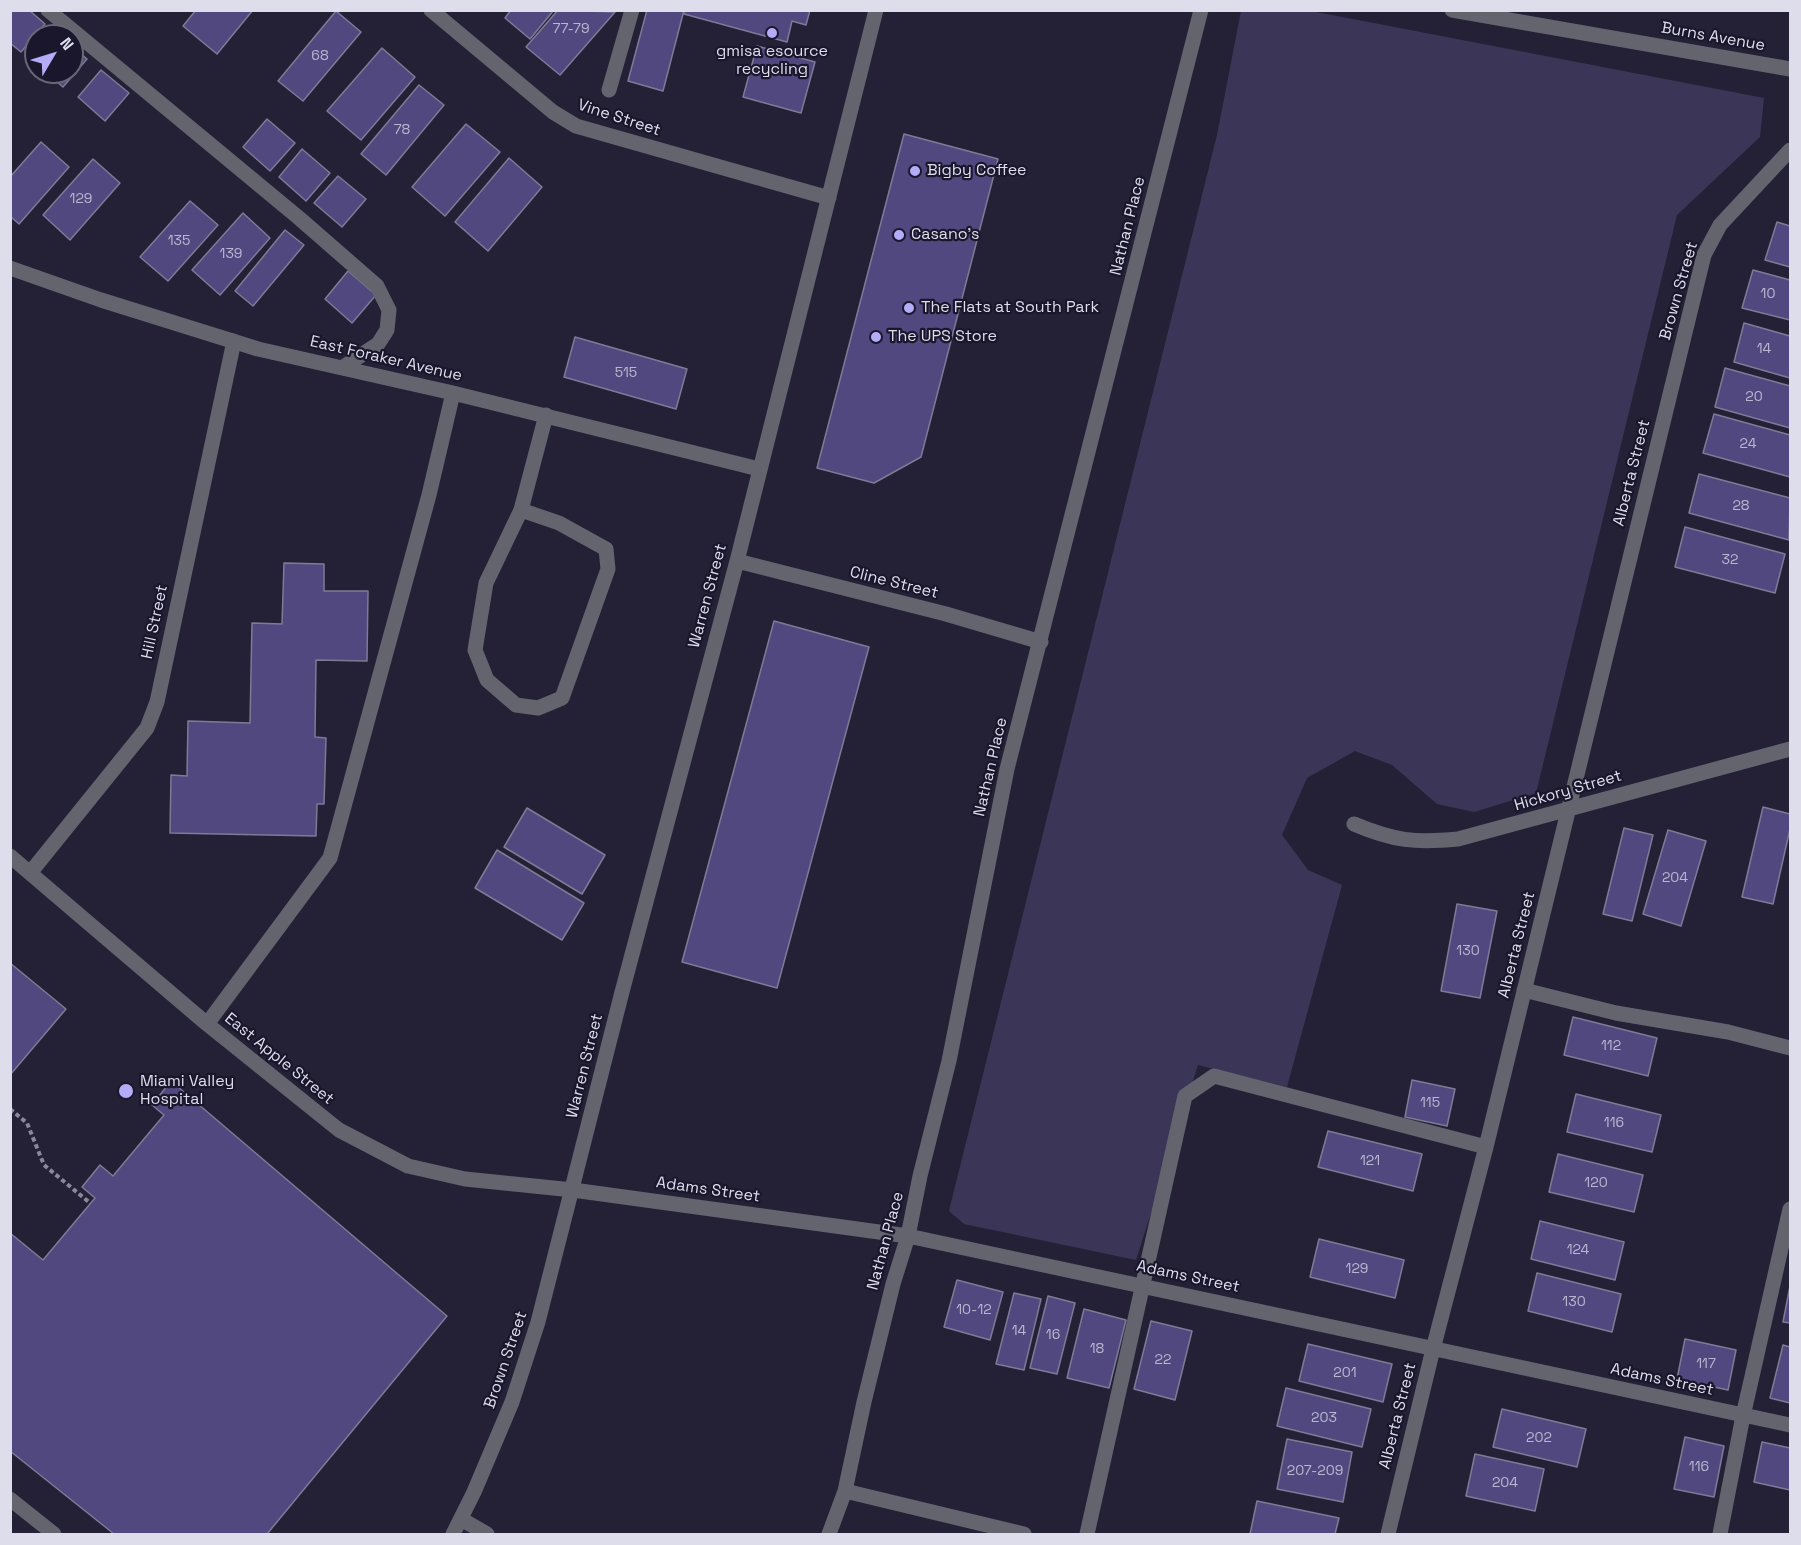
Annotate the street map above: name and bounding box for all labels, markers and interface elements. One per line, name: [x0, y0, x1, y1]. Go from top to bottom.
street label: Burns Avenue: [1660, 18, 1766, 56]
house number: 77-79: [553, 21, 589, 37]
north arrow: [24, 24, 84, 84]
marker: gmisa esource recycling: [765, 26, 779, 40]
text: N: [55, 33, 79, 55]
place label: gmisa esource recycling: [716, 42, 828, 80]
house number: 68: [311, 48, 329, 64]
street label: Vine Street: [575, 96, 663, 140]
house number: 78: [394, 122, 410, 138]
place label: Bigby Coffee: [927, 161, 1027, 181]
marker: Bigby Coffee: [908, 164, 922, 178]
street label: Nathan Place: [1106, 175, 1150, 277]
house number: 129: [70, 191, 92, 207]
place label: Casano's: [911, 225, 980, 245]
marker: Casano's: [892, 228, 906, 242]
house number: 135: [168, 233, 190, 249]
street label: Brown Street: [1656, 239, 1702, 343]
house number: 139: [220, 246, 242, 262]
house number: 10: [1761, 286, 1775, 302]
place label: The Flats at South Park: [921, 298, 1099, 318]
marker: The Flats at South Park: [902, 301, 916, 315]
place label: The UPS Store: [888, 327, 997, 347]
marker: The UPS Store: [869, 330, 883, 344]
street label: East Foraker Avenue: [308, 332, 464, 386]
house number: 14: [1757, 341, 1771, 357]
house number: 515: [615, 365, 637, 381]
house number: 20: [1745, 389, 1763, 405]
street label: Alberta Street: [1609, 418, 1655, 528]
house number: 24: [1740, 436, 1756, 452]
house number: 28: [1732, 498, 1750, 514]
street label: Warren Street: [685, 542, 731, 650]
house number: 32: [1722, 552, 1738, 568]
street label: Cline Street: [848, 563, 940, 603]
street label: Hill Street: [138, 583, 172, 661]
street label: Nathan Place: [970, 716, 1012, 818]
street label: Hickory Street: [1512, 766, 1624, 816]
house number: 204: [1662, 870, 1688, 886]
street label: Alberta Street: [1494, 890, 1540, 1000]
house number: 130: [1456, 943, 1480, 959]
street label: East Apple Street: [221, 1009, 337, 1109]
street label: Warren Street: [563, 1012, 607, 1120]
house number: 112: [1601, 1038, 1621, 1054]
place label: Miami Valley Hospital: [140, 1072, 234, 1110]
marker: Miami Valley Hospital: [117, 1082, 135, 1100]
house number: 115: [1420, 1095, 1440, 1111]
house number: 116: [1604, 1115, 1624, 1131]
house number: 121: [1360, 1153, 1380, 1169]
street label: Adams Street: [655, 1173, 761, 1207]
house number: 120: [1584, 1175, 1608, 1191]
street label: Nathan Place: [864, 1190, 908, 1292]
house number: 124: [1567, 1242, 1589, 1258]
street label: Adams Street: [1135, 1257, 1241, 1297]
house number: 129: [1346, 1261, 1368, 1277]
house number: 130: [1562, 1294, 1586, 1310]
house number: 10-12: [956, 1302, 992, 1318]
street label: Brown Street: [480, 1309, 532, 1411]
house number: 14: [1012, 1323, 1026, 1339]
house number: 16: [1046, 1327, 1060, 1343]
house number: 18: [1090, 1341, 1104, 1357]
house number: 22: [1155, 1352, 1171, 1368]
house number: 117: [1696, 1356, 1716, 1372]
street label: Adams Street: [1609, 1360, 1715, 1400]
street label: Alberta Street: [1375, 1361, 1421, 1471]
house number: 201: [1333, 1365, 1357, 1381]
house number: 203: [1311, 1410, 1337, 1426]
house number: 202: [1526, 1430, 1552, 1446]
house number: 116: [1689, 1459, 1709, 1475]
house number: 207-209: [1287, 1463, 1343, 1479]
house number: 204: [1492, 1475, 1518, 1491]

